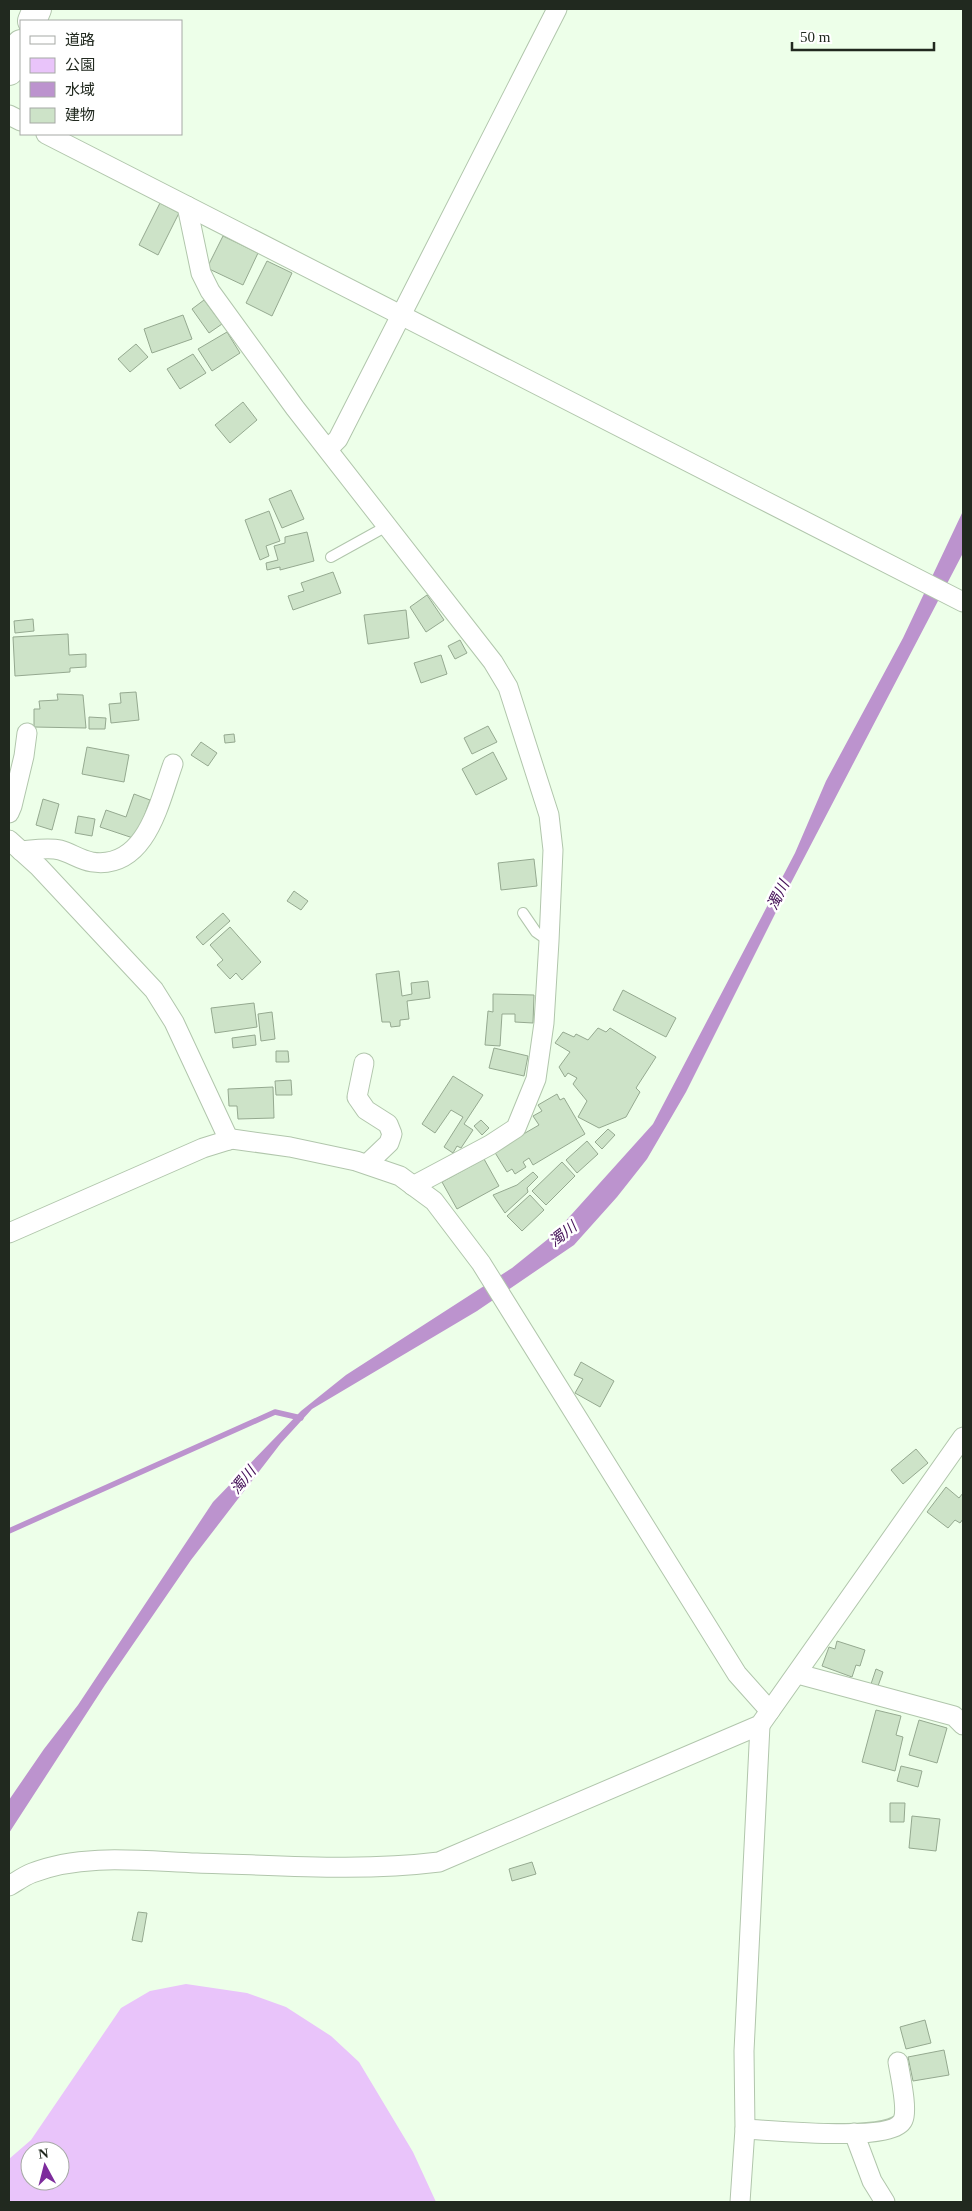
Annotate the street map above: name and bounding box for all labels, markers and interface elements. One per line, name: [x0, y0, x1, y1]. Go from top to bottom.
legend: [20, 20, 182, 135]
scale bar: [792, 20, 934, 52]
text: 50 m: [800, 29, 831, 45]
text: 道路: [65, 32, 95, 48]
text: 公園: [65, 57, 95, 73]
text: 水域: [65, 82, 95, 98]
text: 建物: [65, 107, 95, 123]
water label: 濁川: [764, 876, 793, 912]
water label: 濁川: [546, 1217, 581, 1250]
water label: 濁川: [227, 1462, 260, 1497]
north arrow: [20, 2141, 70, 2191]
text: N: [38, 2146, 49, 2162]

